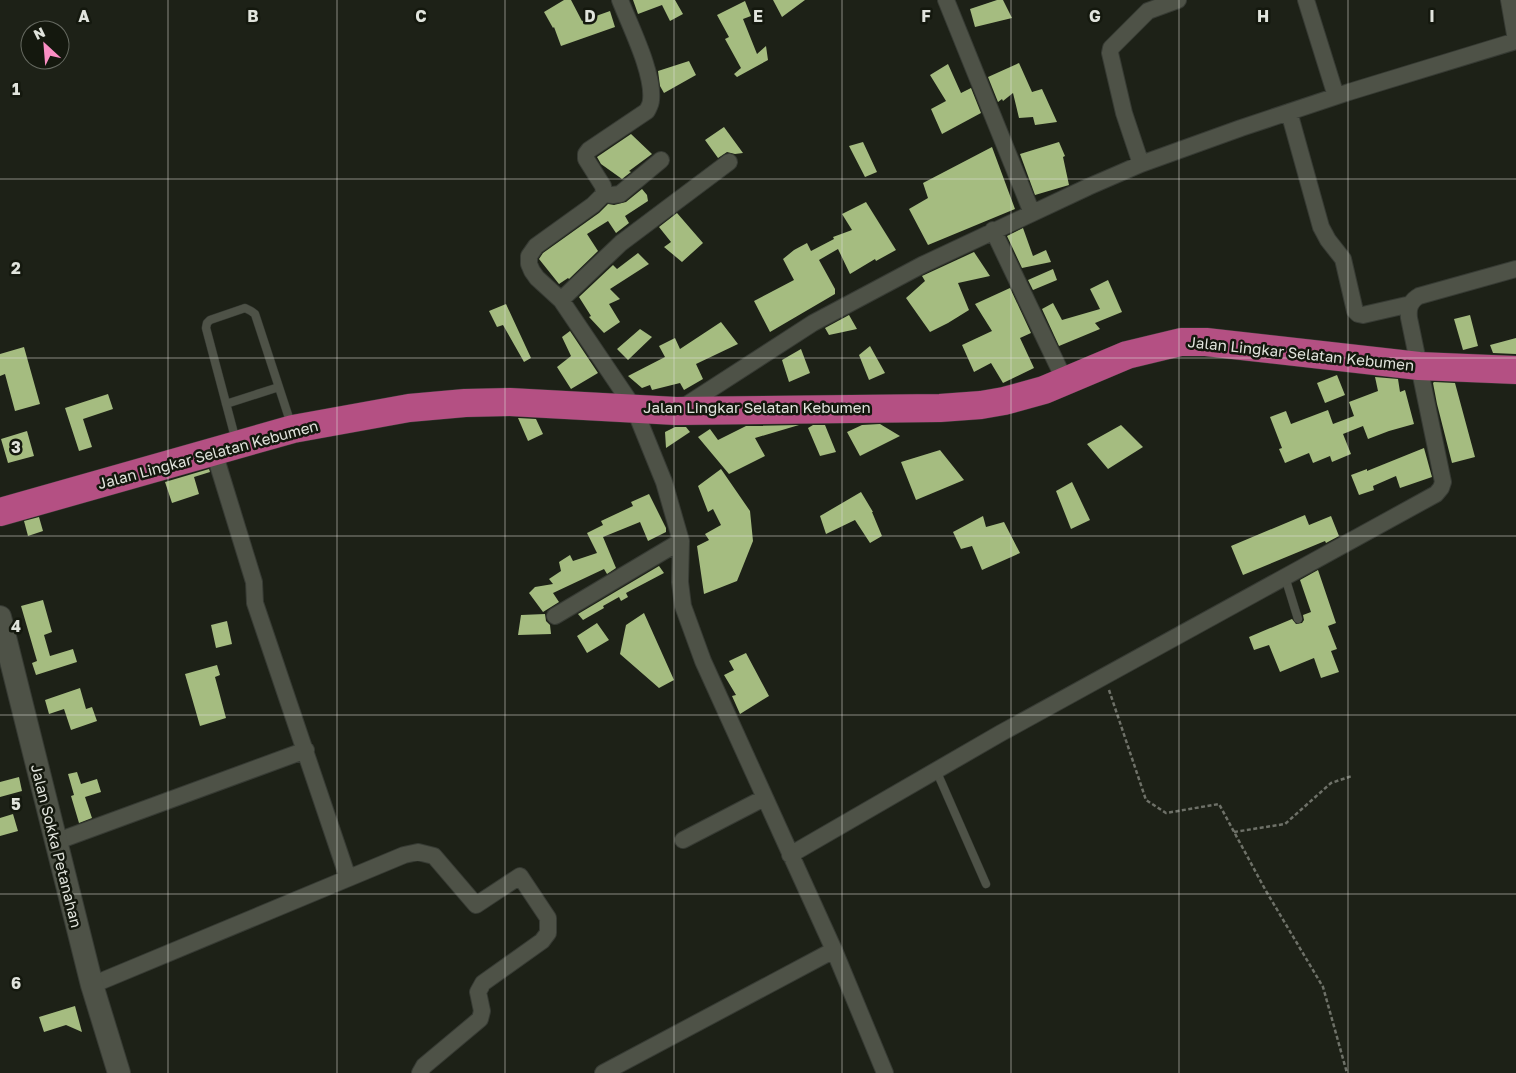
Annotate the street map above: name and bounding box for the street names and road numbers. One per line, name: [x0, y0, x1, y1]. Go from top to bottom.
street label: Jalan Lingkar Selatan Kebumen: [1187, 332, 1415, 374]
street label: Jalan Lingkar Selatan Kebumen: [643, 398, 871, 416]
street label: Jalan Lingkar Selatan Kebumen: [95, 416, 320, 492]
street label: Jalan Sokka Petanahan: [28, 762, 86, 930]

